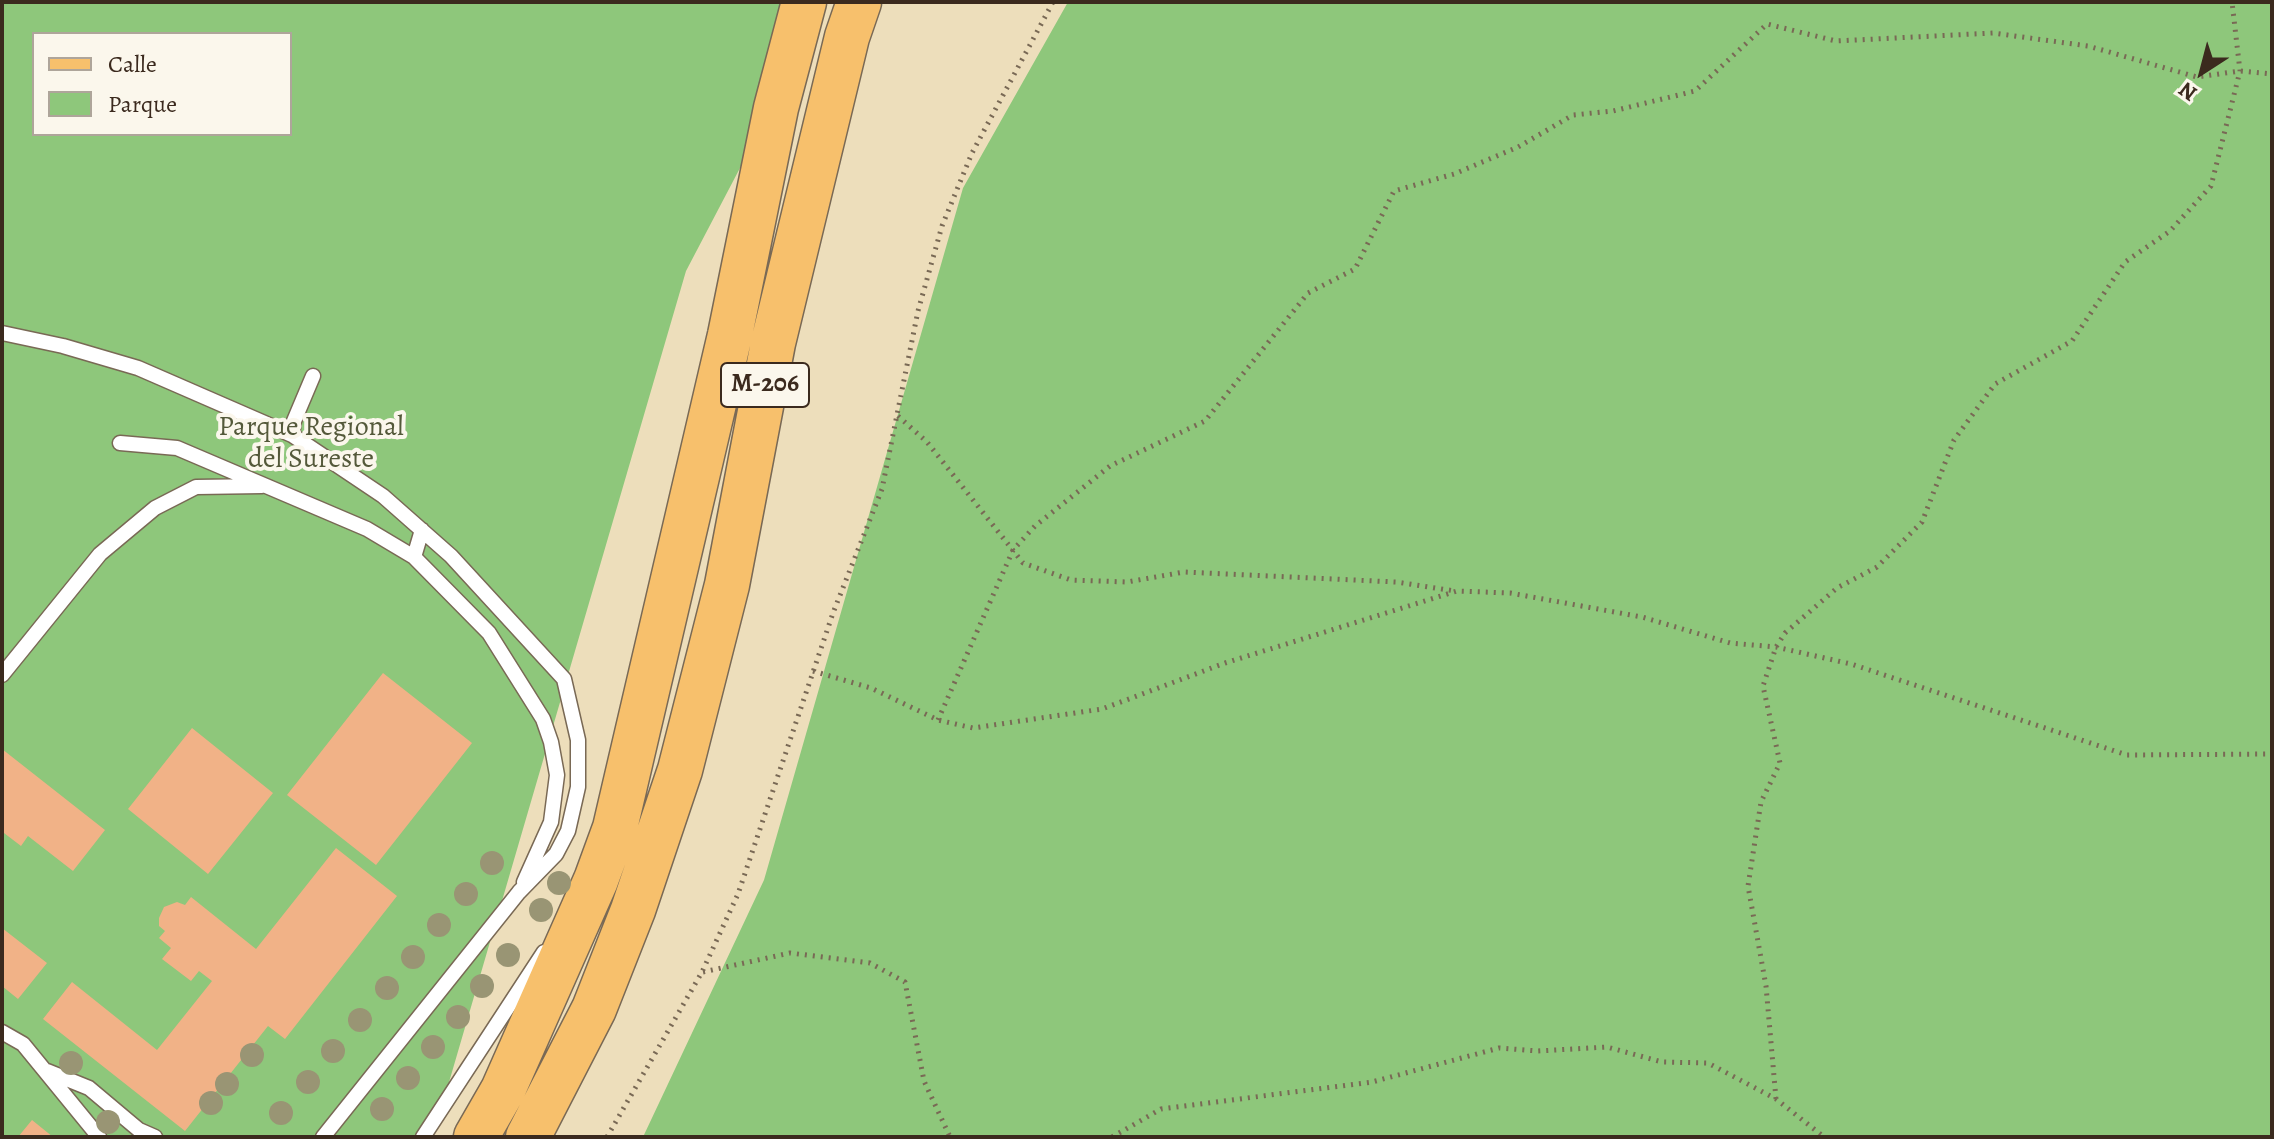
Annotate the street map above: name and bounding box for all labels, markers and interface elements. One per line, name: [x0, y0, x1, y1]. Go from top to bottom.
legend: [32, 32, 292, 136]
north arrow: [2162, 32, 2242, 112]
text: Calle: [108, 48, 157, 80]
text: N: [2173, 75, 2203, 108]
text: Parque: [108, 88, 177, 120]
road number: M-206: [721, 363, 809, 407]
park label: Parque Regional del Sureste: [218, 411, 404, 477]

